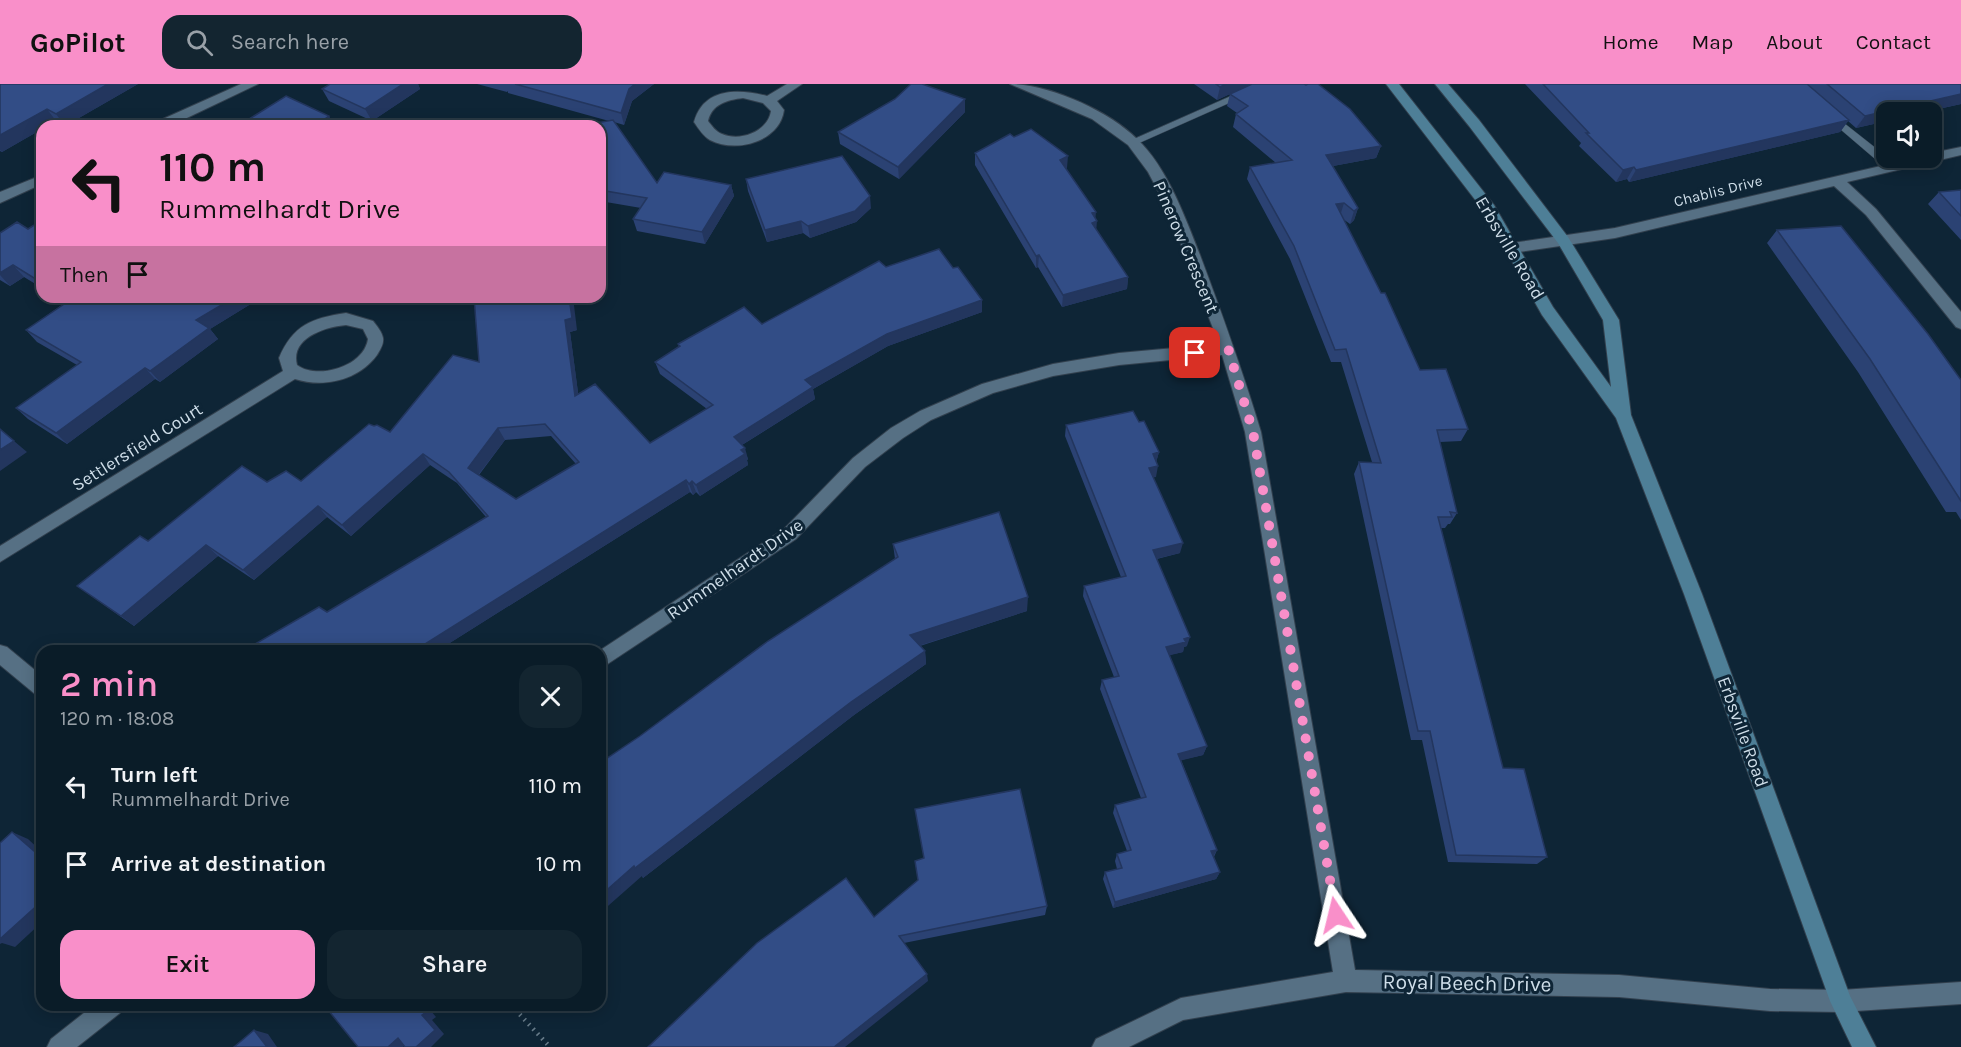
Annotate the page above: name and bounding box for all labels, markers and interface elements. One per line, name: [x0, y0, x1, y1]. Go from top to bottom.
search box: [162, 15, 582, 69]
text: GoPilot: [30, 26, 126, 59]
icon: search: [183, 26, 216, 59]
text: Search here: [231, 29, 349, 55]
text: Home: [1603, 30, 1659, 54]
text: Map: [1692, 30, 1733, 54]
text: About: [1766, 30, 1823, 54]
text: Contact: [1856, 30, 1931, 54]
map controls: [1876, 102, 1942, 168]
button: sound: [1876, 102, 1942, 168]
text: 110 m: [159, 142, 266, 192]
icon: left: [60, 144, 138, 222]
street label: Chablis Drive: [1672, 171, 1764, 211]
street label: Pinerow Crescent: [1148, 178, 1224, 317]
text: Rummelhardt Drive: [159, 193, 400, 225]
street label: Erbsville Road: [1471, 193, 1549, 303]
icon: arrive: [121, 258, 154, 291]
text: Then: [60, 262, 109, 288]
pin: [1169, 327, 1220, 378]
icon: arrive: [1178, 336, 1211, 369]
street label: Settlersfield Court: [68, 398, 207, 496]
street label: Rummelhardt Drive: [663, 514, 807, 624]
text: 2 min: [60, 663, 158, 705]
button: close: [519, 665, 582, 728]
street label: Erbsville Road: [1713, 674, 1773, 790]
text: 120 m · 18:08: [60, 707, 174, 730]
text: Turn left: [111, 762, 198, 788]
icon: left: [60, 770, 93, 803]
text: 110 m: [529, 773, 582, 799]
text: Rummelhardt Drive: [111, 788, 290, 811]
icon: arrive: [60, 848, 93, 881]
text: Arrive at destination: [111, 851, 326, 877]
text: 10 m: [536, 851, 582, 877]
position arrow: [1304, 883, 1368, 947]
button: Exit: [60, 930, 315, 999]
button: Share: [327, 930, 582, 999]
street label: Royal Beech Drive: [1382, 970, 1552, 996]

